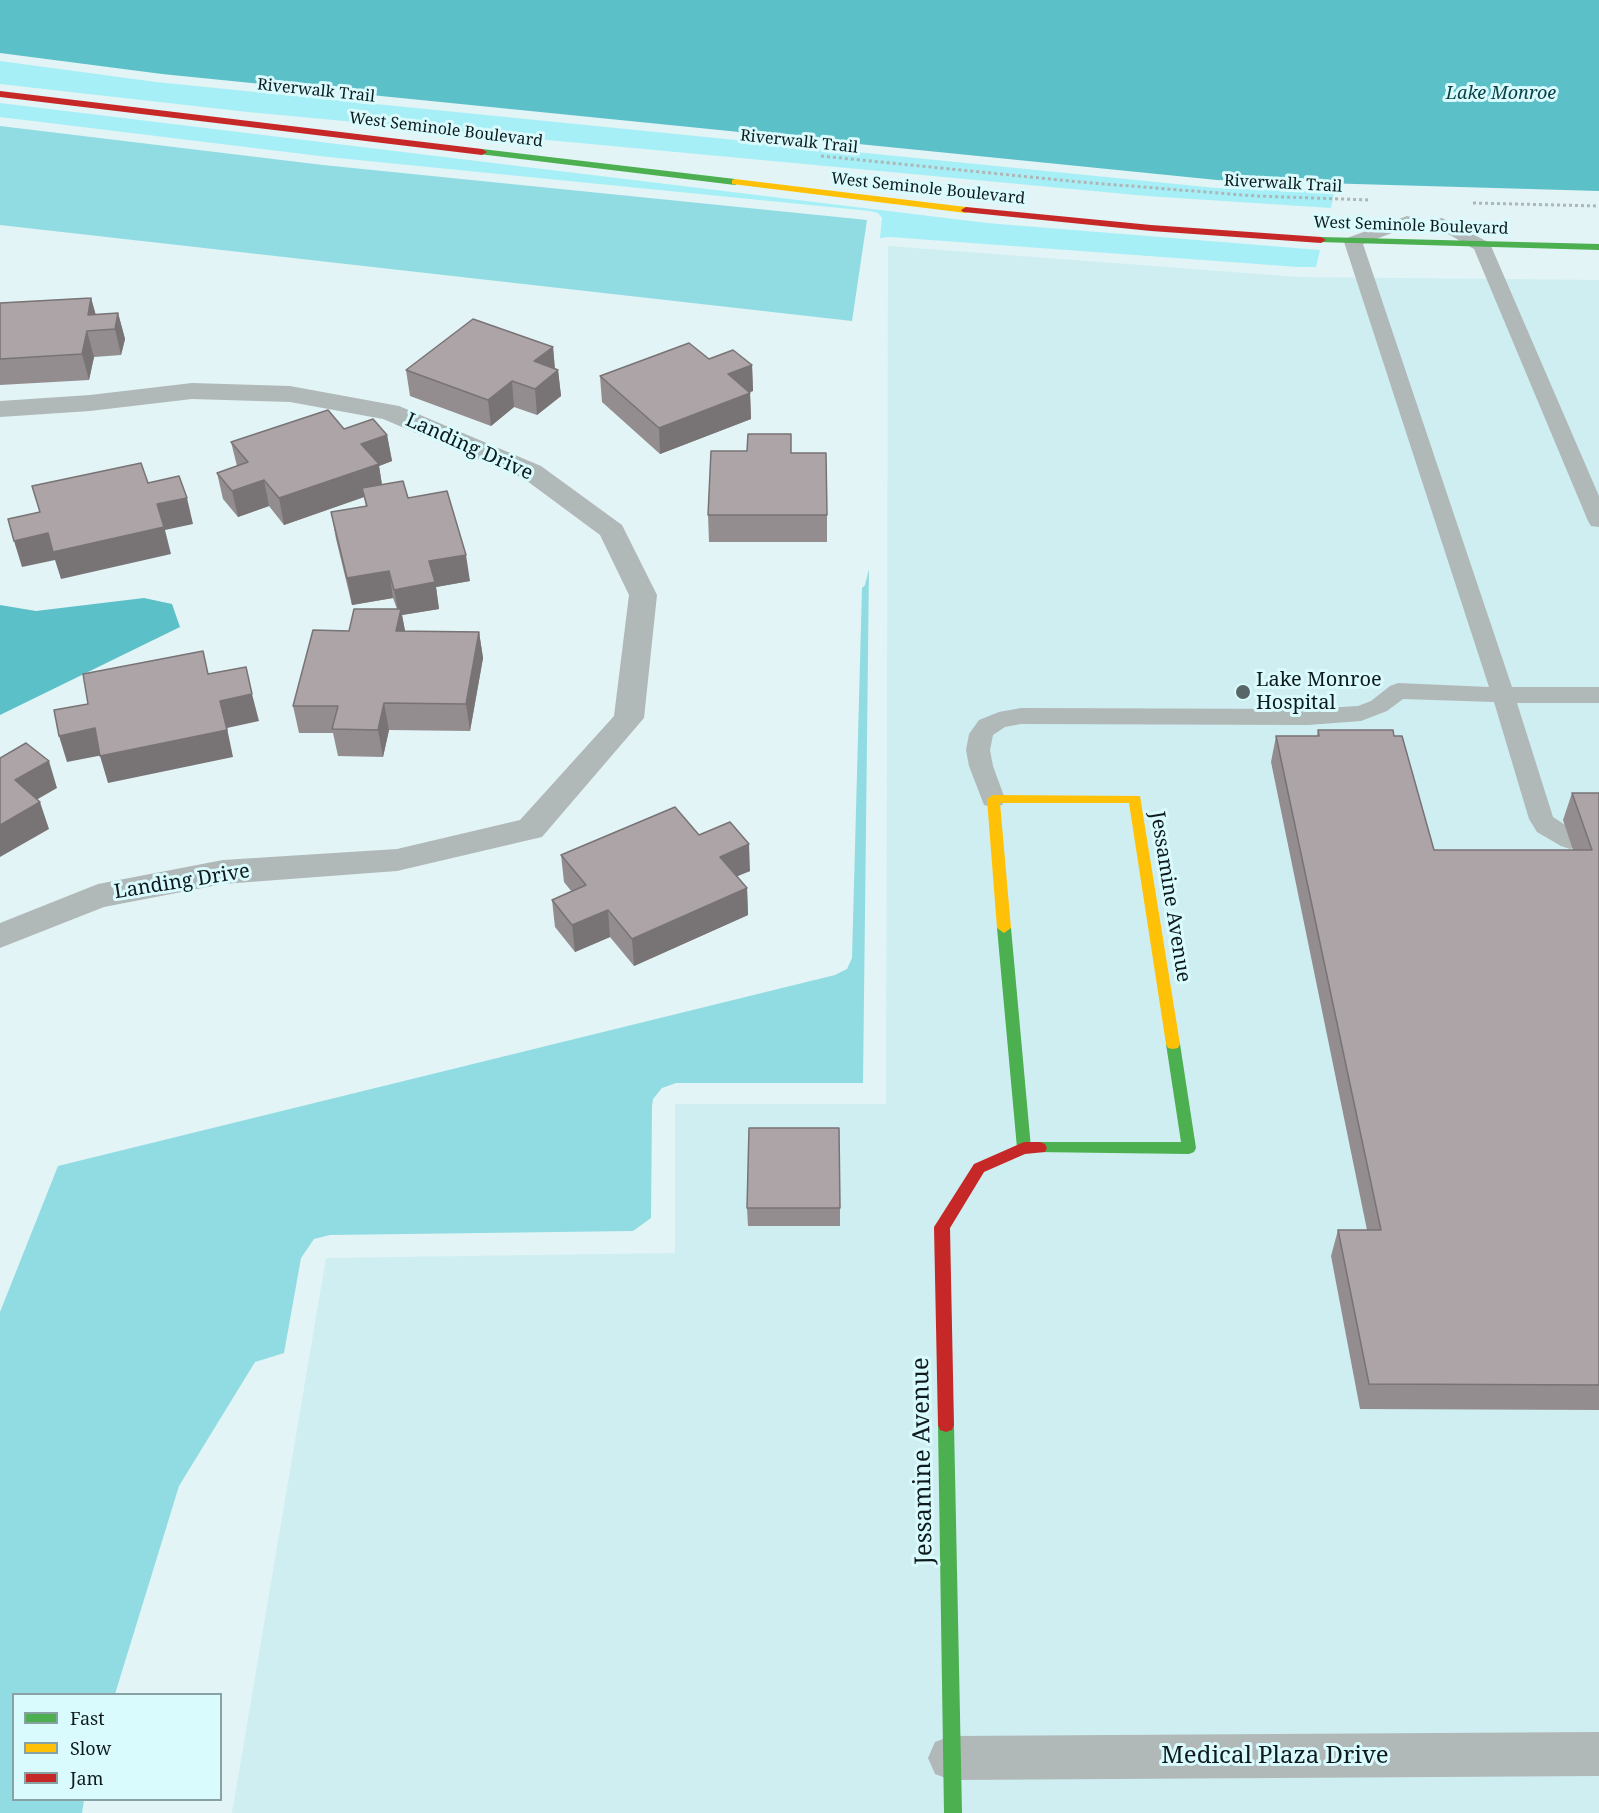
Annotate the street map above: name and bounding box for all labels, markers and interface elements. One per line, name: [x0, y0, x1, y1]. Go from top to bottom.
street label: Riverwalk Trail: [256, 75, 376, 107]
water label: Lake Monroe: [1446, 83, 1556, 105]
street label: West Seminole Boulevard: [348, 109, 544, 151]
street label: Riverwalk Trail: [739, 126, 859, 158]
street label: West Seminole Boulevard: [830, 169, 1026, 209]
street label: Riverwalk Trail: [1223, 171, 1343, 197]
street label: West Seminole Boulevard: [1313, 213, 1509, 239]
street label: Landing Drive: [402, 408, 536, 486]
place label: Lake Monroe Hospital: [1256, 668, 1382, 715]
marker: Lake Monroe Hospital: [1234, 683, 1252, 701]
street label: Jessamine Avenue: [1145, 810, 1195, 984]
street label: Landing Drive: [113, 859, 251, 905]
street label: Jessamine Avenue: [907, 1357, 939, 1565]
legend: [12, 1693, 222, 1801]
text: Fast: [70, 1706, 105, 1730]
text: Slow: [70, 1736, 111, 1760]
street label: Medical Plaza Drive: [1161, 1742, 1389, 1770]
text: Jam: [70, 1766, 104, 1790]

